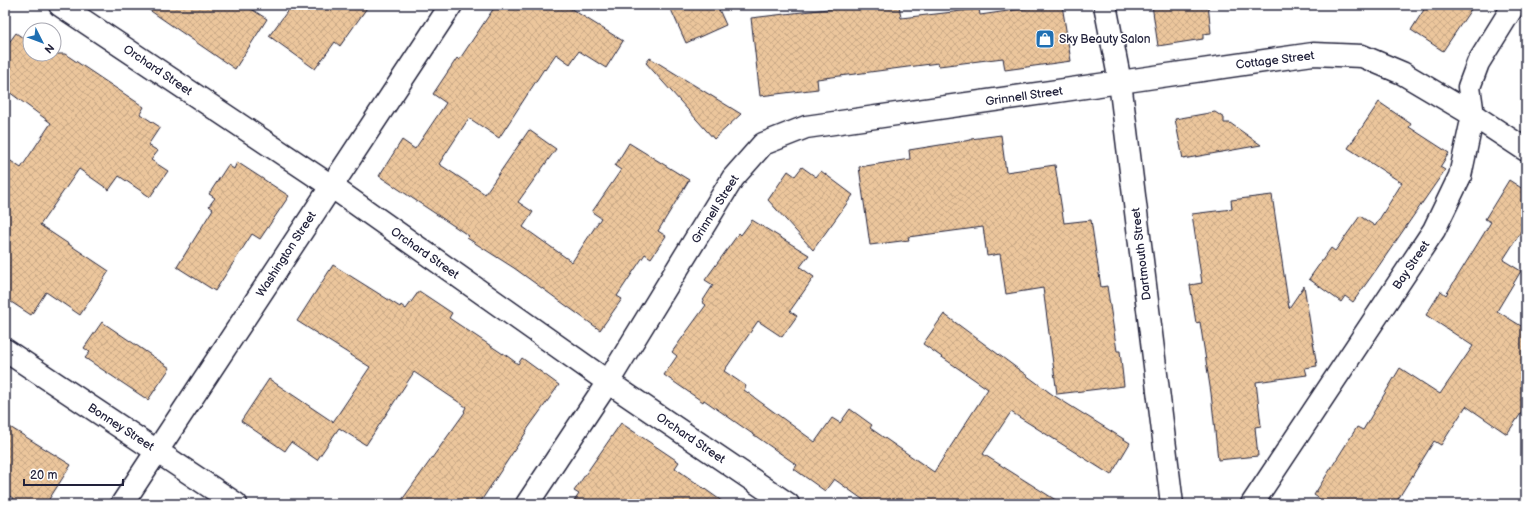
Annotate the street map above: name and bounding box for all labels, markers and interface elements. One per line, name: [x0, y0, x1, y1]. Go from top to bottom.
north arrow: [22, 22, 62, 62]
shop icon: Sky Beauty Salon: [1034, 28, 1056, 50]
place label: Sky Beauty Salon: [1059, 32, 1151, 47]
text: N: [41, 41, 57, 56]
street label: Orchard Street: [120, 42, 195, 99]
street label: Cottage Street: [1235, 48, 1315, 73]
street label: Grinnell Street: [984, 84, 1064, 109]
street label: Grinnell Street: [688, 172, 743, 246]
street label: Dartmouth Street: [1128, 207, 1155, 301]
street label: Washington Street: [253, 208, 320, 300]
street label: Orchard Street: [388, 224, 462, 283]
street label: Bay Street: [1390, 238, 1433, 293]
street label: Bonney Street: [85, 400, 157, 455]
street label: Orchard Street: [653, 410, 728, 467]
scale bar: [24, 461, 123, 487]
text: 20 m: [30, 468, 57, 483]

